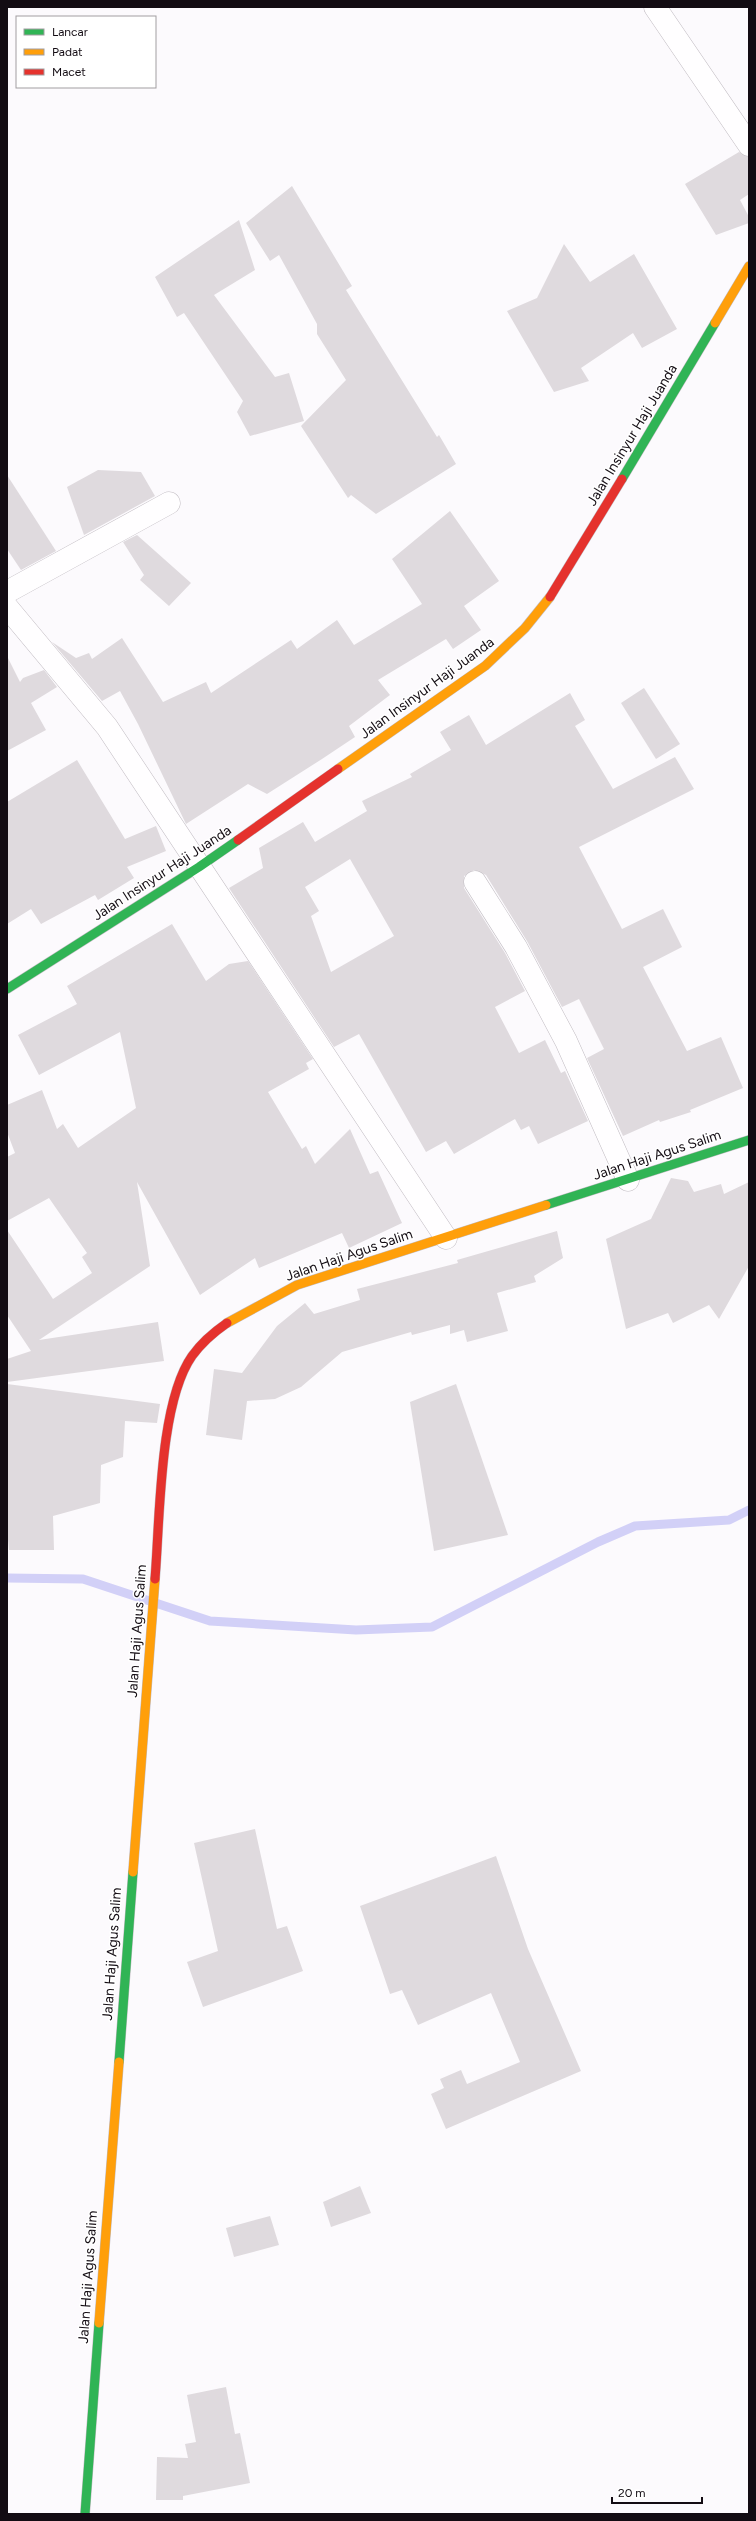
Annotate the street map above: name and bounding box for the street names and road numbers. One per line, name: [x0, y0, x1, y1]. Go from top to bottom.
street label: Jalan Insinyur Haji Juanda: [583, 361, 681, 509]
street label: Jalan Insinyur Haji Juanda: [357, 634, 497, 742]
street label: Jalan Insinyur Haji Juanda: [90, 822, 234, 924]
street label: Jalan Haji Agus Salim: [591, 1126, 723, 1184]
street label: Jalan Haji Agus Salim: [283, 1225, 415, 1285]
street label: Jalan Haji Agus Salim: [124, 1564, 150, 1698]
street label: Jalan Haji Agus Salim: [99, 1887, 125, 2021]
street label: Jalan Haji Agus Salim: [75, 2210, 101, 2344]

